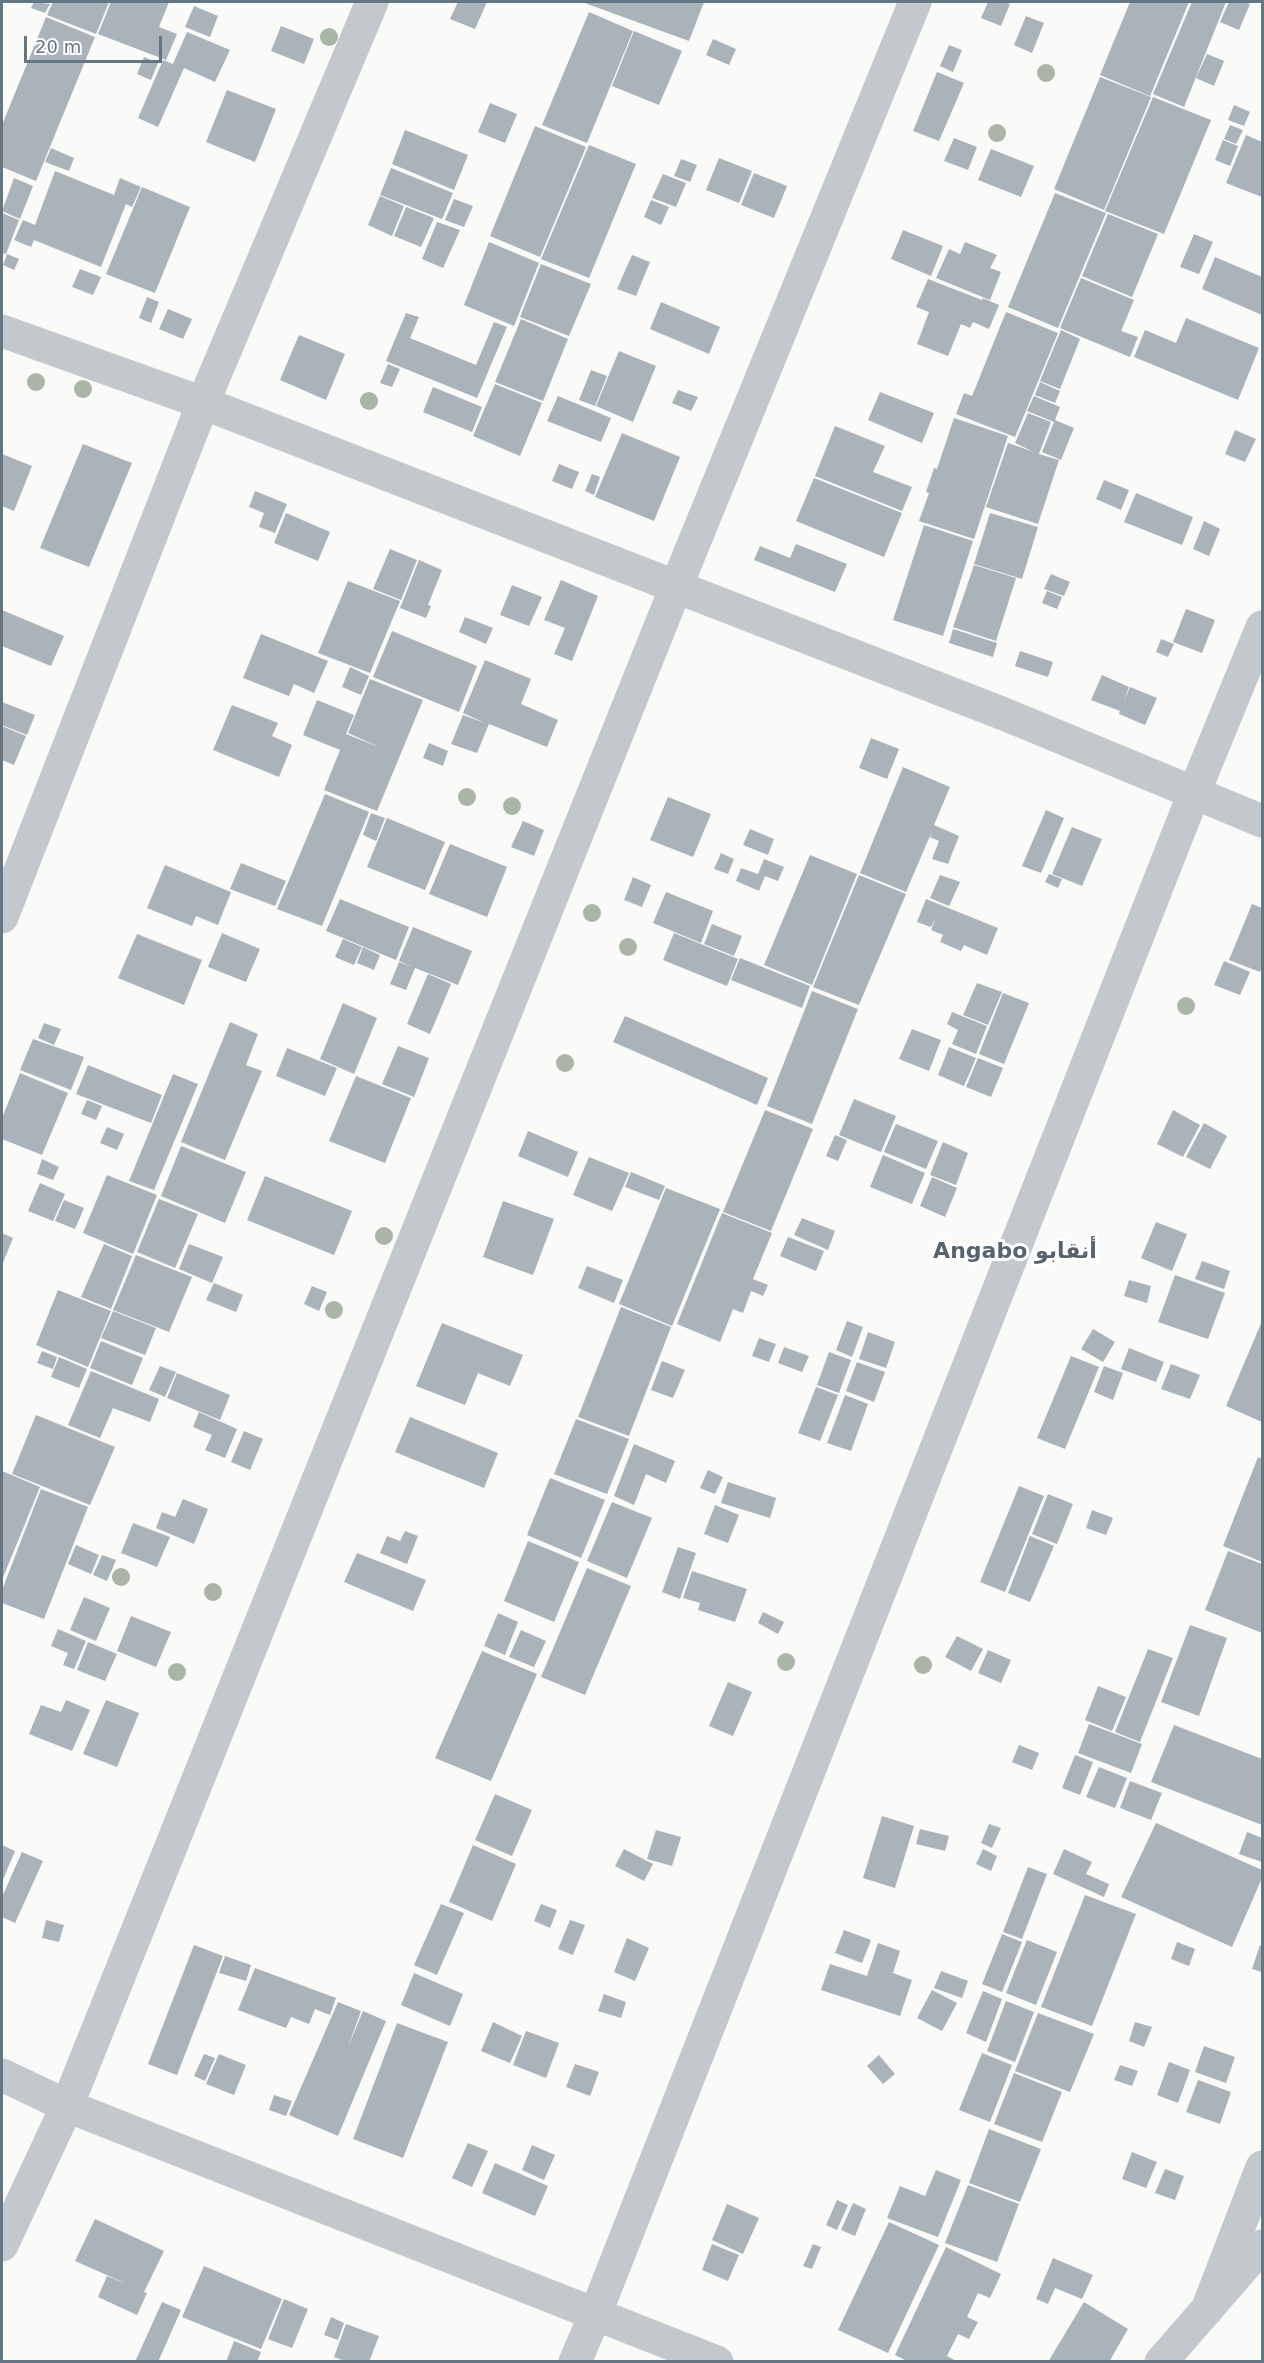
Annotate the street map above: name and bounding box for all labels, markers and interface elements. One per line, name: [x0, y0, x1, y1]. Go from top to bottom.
scale bar: [27, 24, 165, 62]
text: 20 m: [35, 36, 81, 57]
district label: Angabo أنقابو: [933, 1239, 1097, 1265]

